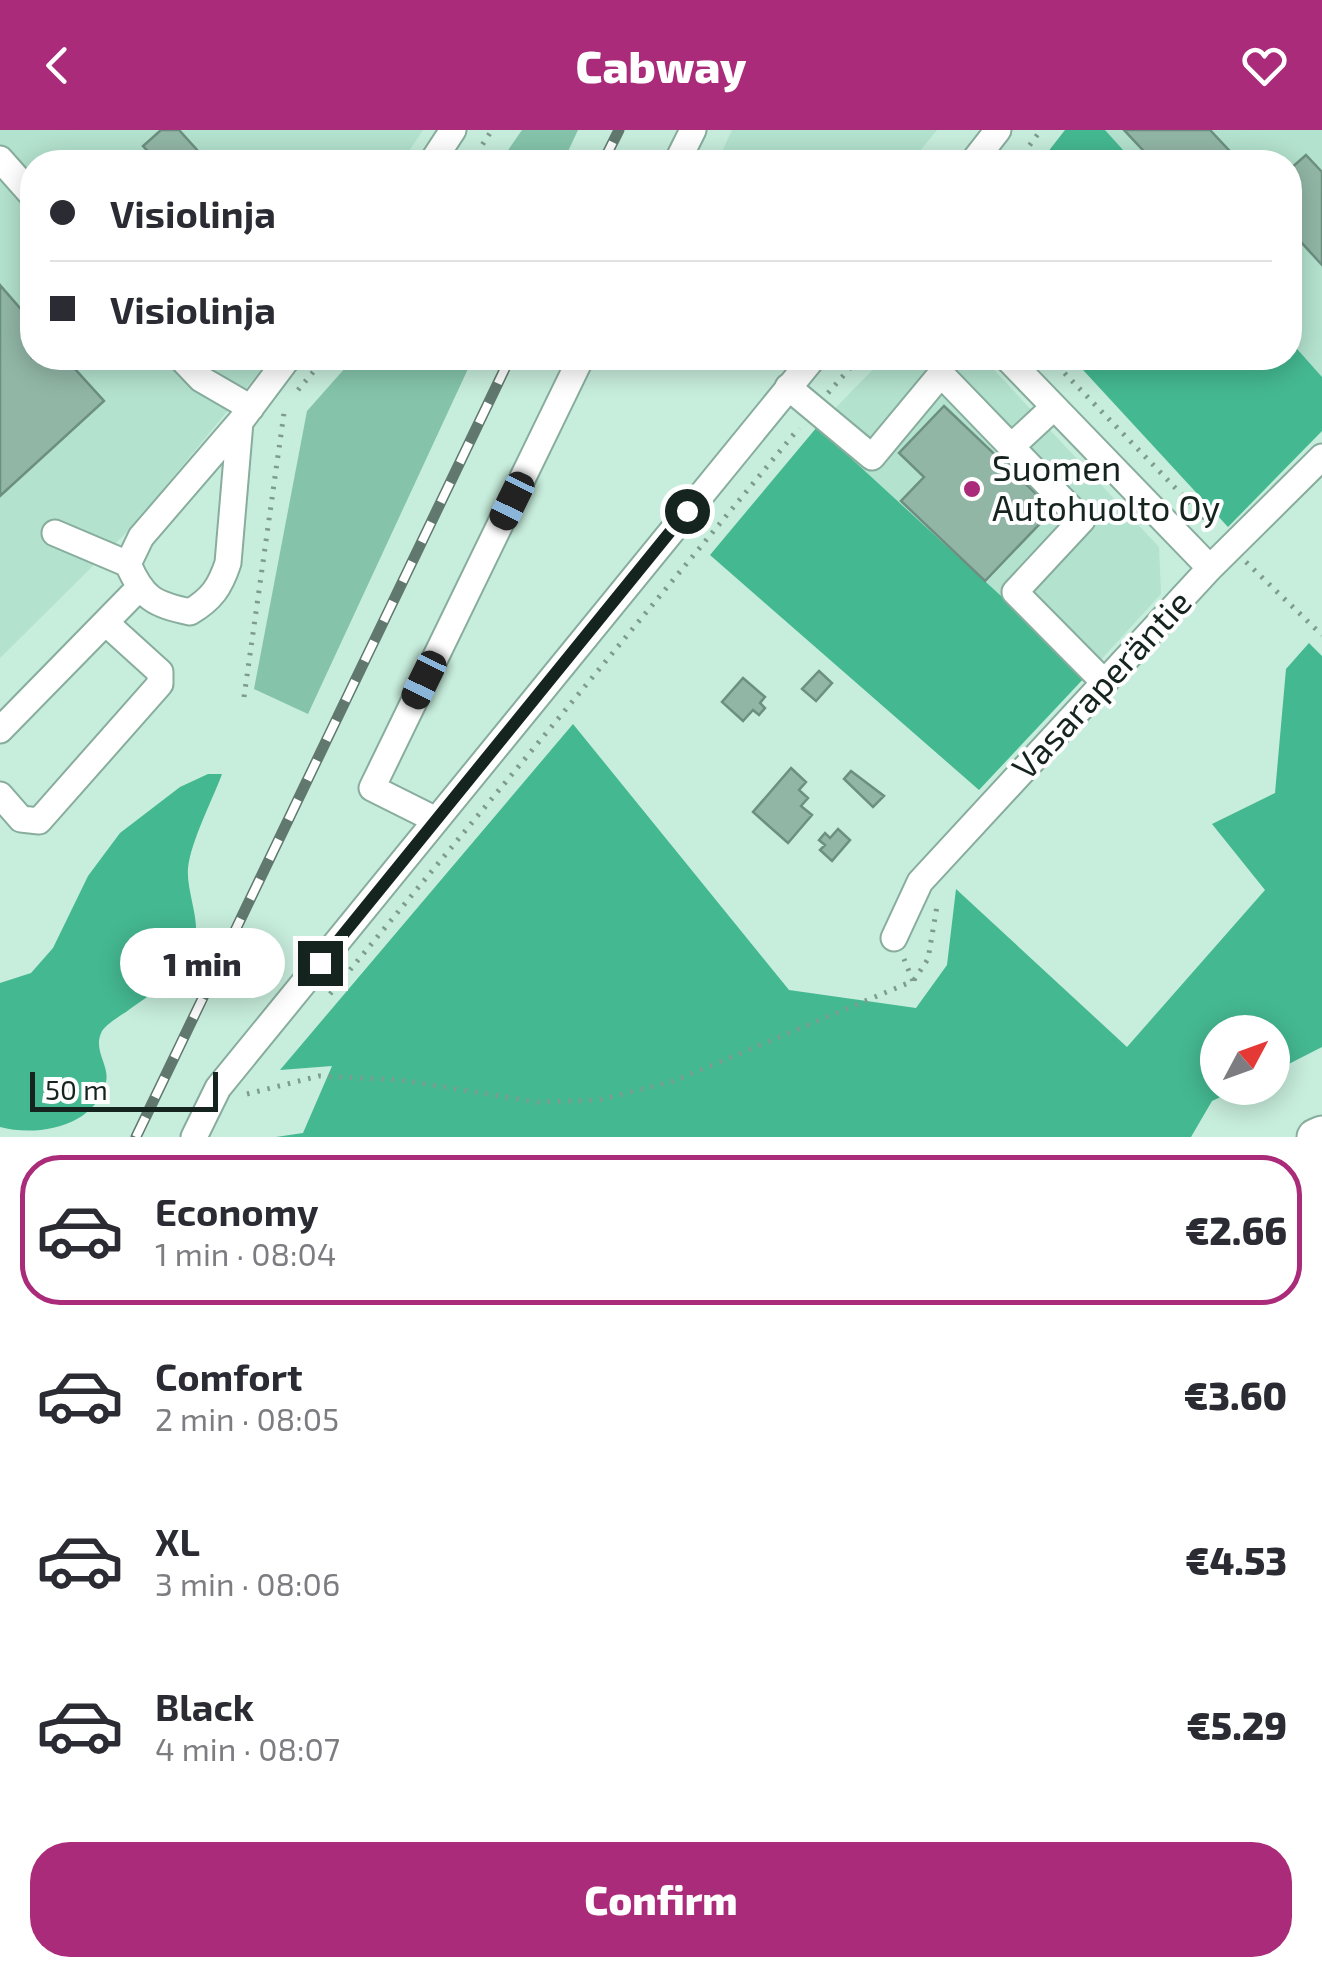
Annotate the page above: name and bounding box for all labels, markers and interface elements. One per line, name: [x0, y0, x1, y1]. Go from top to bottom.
icon: back: [30, 38, 85, 93]
text: Cabway: [576, 38, 746, 92]
icon: heart: [1237, 38, 1292, 93]
text: Visiolinja: [110, 190, 276, 236]
text: Visiolinja: [110, 286, 276, 332]
place label: Suomen Autohuolto Oy: [992, 446, 1220, 528]
car: [485, 467, 539, 535]
marker: Suomen Autohuolto Oy: [961, 478, 983, 500]
route start: [665, 489, 710, 534]
street label: Vasaraperäntie: [1002, 580, 1199, 787]
car: [397, 646, 451, 714]
callout: 1 min: [120, 928, 285, 998]
route end: [298, 941, 343, 986]
text: 1 min: [163, 944, 242, 982]
north arrow: [1200, 1015, 1290, 1105]
map controls: [1200, 1015, 1290, 1105]
scale bar: [30, 1067, 218, 1111]
text: 50 m: [45, 1072, 108, 1106]
icon: car: [35, 1185, 125, 1275]
text: Economy: [155, 1188, 319, 1234]
text: €2.66: [1185, 1207, 1287, 1253]
text: 1 min · 08:04: [155, 1234, 337, 1272]
icon: car: [35, 1350, 125, 1440]
text: Comfort: [155, 1353, 303, 1399]
text: €3.60: [1184, 1372, 1287, 1418]
text: 2 min · 08:05: [155, 1399, 339, 1437]
icon: car: [35, 1515, 125, 1605]
text: XL: [155, 1518, 200, 1564]
text: €4.53: [1185, 1537, 1287, 1583]
text: 3 min · 08:06: [155, 1564, 340, 1602]
icon: car: [35, 1680, 125, 1770]
text: Black: [155, 1683, 254, 1729]
text: €5.29: [1186, 1702, 1287, 1748]
text: 4 min · 08:07: [155, 1729, 340, 1767]
button: Confirm: [30, 1842, 1292, 1957]

